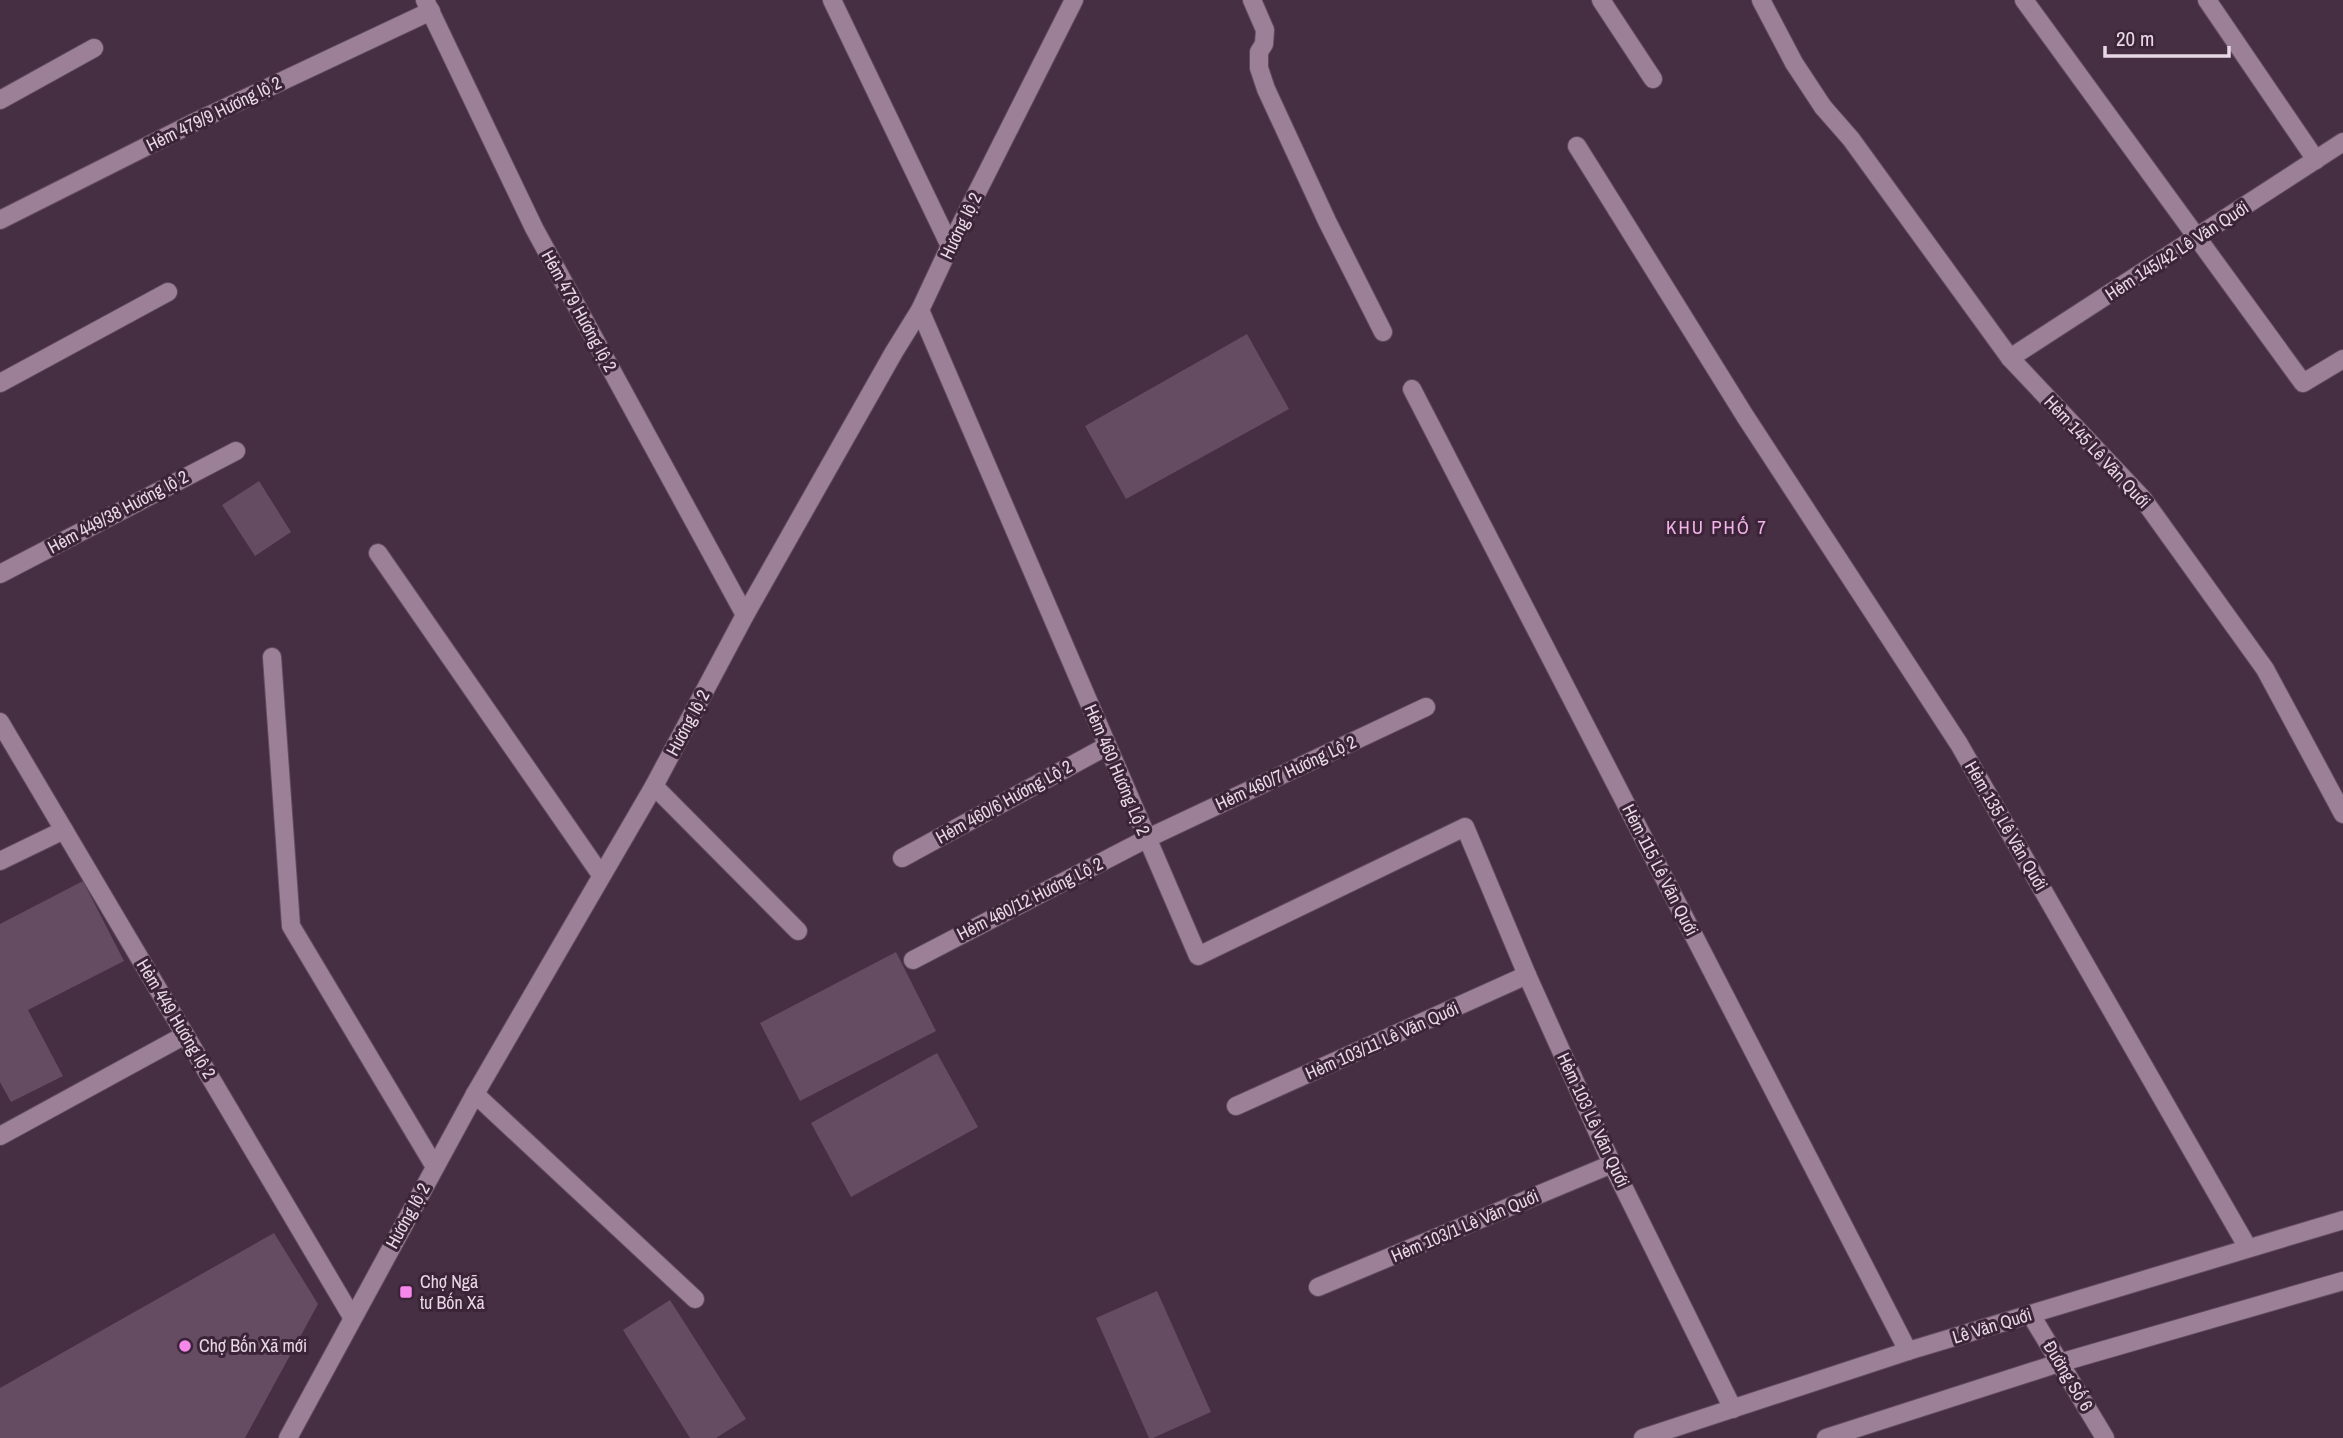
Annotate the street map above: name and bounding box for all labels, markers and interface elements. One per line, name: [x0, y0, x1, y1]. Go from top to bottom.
scale bar: [2105, 14, 2229, 58]
text: 20 m: [2116, 24, 2154, 53]
street label: Hẻm 479/9 Hương lộ 2: [142, 70, 286, 157]
street label: Hương lộ 2: [934, 188, 987, 263]
street label: Hẻm 145/42 Lê Văn Quới: [2100, 195, 2253, 306]
street label: Hẻm 479 Hương lộ 2: [536, 245, 623, 376]
street label: Hẻm 145 Lê Văn Quới: [2039, 390, 2156, 514]
street label: Hẻm 449/38 Hương lộ 2: [43, 464, 192, 559]
district label: KHU PHỐ 7: [1666, 514, 1768, 540]
street label: Hương lộ 2: [660, 685, 715, 760]
street label: Hẻm 460 Hương Lộ 2: [1079, 700, 1156, 839]
street label: Hẻm 460/7 Hương Lộ 2: [1211, 729, 1360, 816]
street label: Hẻm 460/6 Hương Lộ 2: [931, 754, 1077, 849]
street label: Hẻm 135 Lê Văn Quới: [1959, 756, 2054, 895]
street label: Hẻm 115 Lê Văn Quới: [1616, 800, 1704, 940]
street label: Hẻm 460/12 Hương Lộ 2: [952, 851, 1107, 946]
street label: Hẻm 449 Hương lộ 2: [131, 954, 222, 1083]
street label: Hẻm 103/11 Lê Văn Quới: [1301, 996, 1462, 1086]
street label: Hẻm 103 Lê Văn Quới: [1551, 1048, 1636, 1191]
street label: Hương lộ 2: [379, 1178, 436, 1253]
street label: Hẻm 103/1 Lê Văn Quới: [1387, 1183, 1542, 1268]
place label: Chợ Ngã tư Bốn Xã: [420, 1269, 485, 1315]
marker: Chợ Ngã tư Bốn Xã: [398, 1284, 414, 1300]
street label: Lê Văn Quới: [1949, 1302, 2035, 1349]
place label: Chợ Bốn Xã mới: [199, 1333, 307, 1358]
street label: Đường Số 6: [2038, 1336, 2099, 1416]
marker: Chợ Bốn Xã mới: [177, 1338, 193, 1354]

